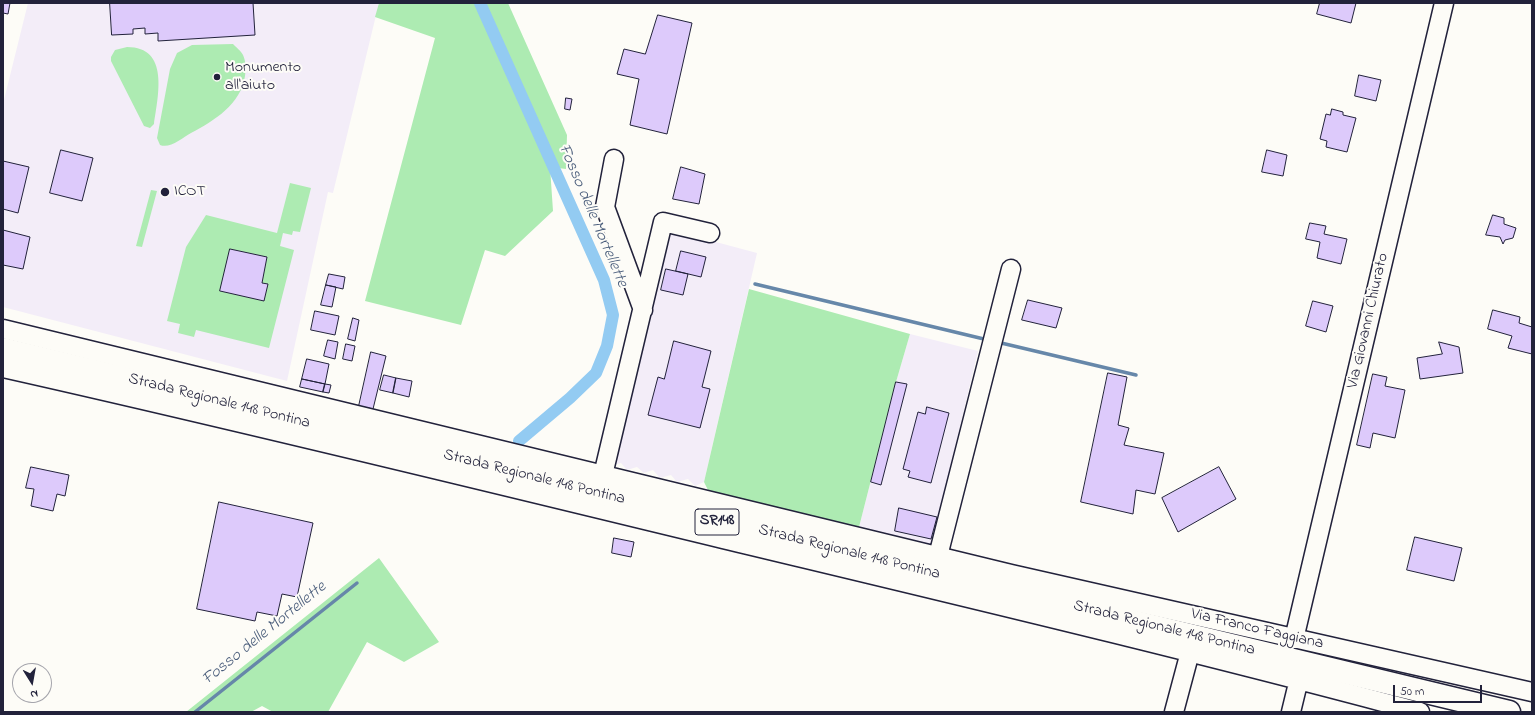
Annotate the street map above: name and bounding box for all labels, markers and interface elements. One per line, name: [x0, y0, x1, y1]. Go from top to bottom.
place label: Monumento all'aiuto: [225, 58, 301, 96]
marker: Monumento all'aiuto: [212, 72, 222, 82]
water label: Fosso delle Mortellette: [553, 141, 631, 291]
place label: ICOT: [174, 182, 206, 202]
marker: ICOT: [159, 186, 171, 198]
street label: Via Giovanni Chiurato: [1344, 252, 1394, 390]
street label: Strada Regionale 148 Pontina: [126, 370, 312, 434]
street label: Strada Regionale 148 Pontina: [441, 446, 627, 510]
road number: SR148: [695, 509, 739, 535]
street label: Strada Regionale 148 Pontina: [756, 521, 942, 585]
water label: Fosso delle Mortellette: [199, 578, 331, 690]
street label: Strada Regionale 148 Pontina: [1071, 597, 1257, 661]
street label: Via Franco Faggiana: [1189, 605, 1325, 655]
north arrow: [12, 663, 52, 703]
scale bar: [1395, 677, 1484, 703]
text: 50 m: [1400, 683, 1424, 701]
text: N: [29, 685, 39, 702]

